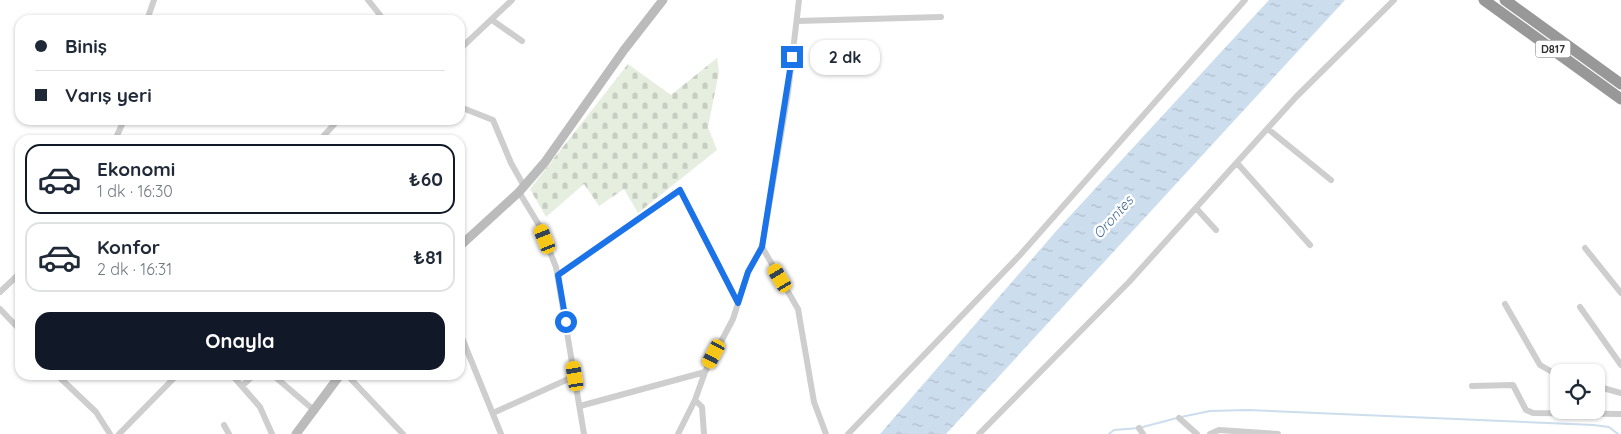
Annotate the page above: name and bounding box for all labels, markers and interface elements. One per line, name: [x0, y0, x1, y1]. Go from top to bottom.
text: Biniş: [65, 34, 107, 58]
callout: 2 dk: [810, 40, 880, 74]
road number: D817: [1536, 41, 1570, 58]
route end: [781, 46, 803, 68]
text: 2 dk: [829, 47, 861, 67]
text: Varış yeri: [65, 83, 152, 107]
icon: car: [37, 157, 82, 202]
text: Ekonomi: [97, 157, 175, 181]
text: ₺60: [409, 167, 443, 191]
text: 1 dk · 16:30: [97, 181, 173, 201]
water label: Orontes: [1089, 191, 1138, 242]
car: [532, 222, 557, 256]
icon: car: [37, 235, 82, 280]
text: Konfor: [97, 235, 160, 259]
text: ₺81: [413, 245, 443, 269]
text: 2 dk · 16:31: [97, 259, 172, 279]
car: [765, 261, 794, 295]
route start: [555, 311, 577, 333]
button: Onayla: [35, 312, 445, 370]
car: [700, 337, 727, 371]
car: [565, 360, 584, 392]
map controls: [1550, 364, 1605, 419]
button: locate: [1550, 364, 1605, 419]

